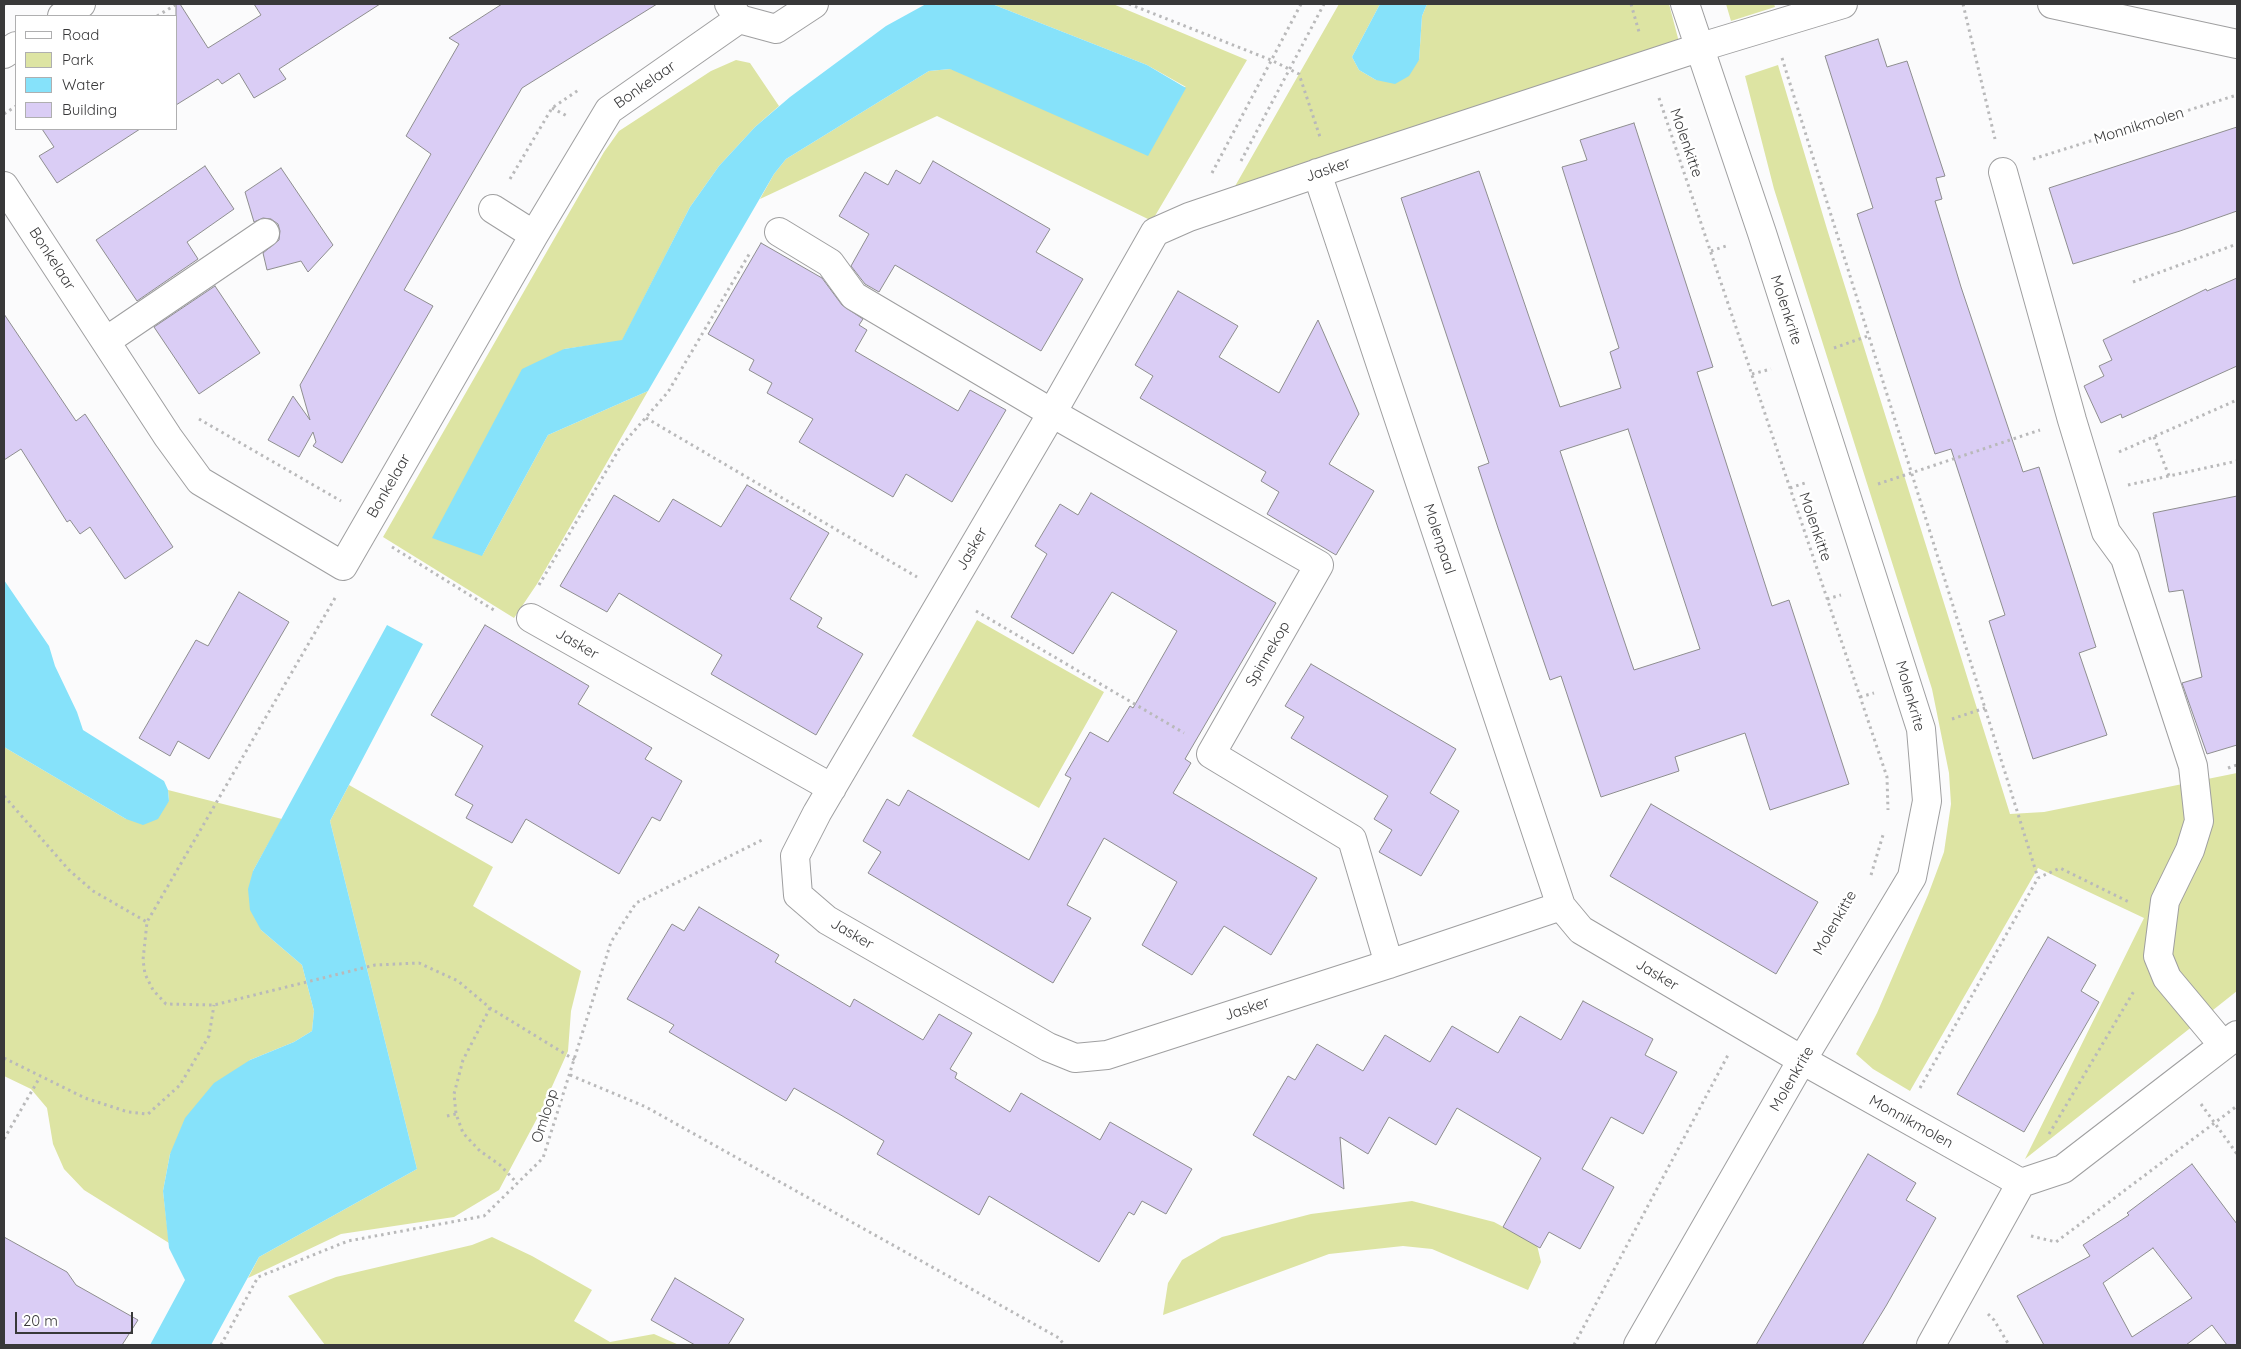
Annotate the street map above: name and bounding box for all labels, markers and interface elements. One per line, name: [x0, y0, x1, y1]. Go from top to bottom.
legend: [15, 15, 178, 130]
text: Road: [62, 25, 99, 44]
text: Park: [62, 50, 94, 69]
street label: Bonkelaar: [611, 57, 679, 113]
text: Water: [62, 75, 105, 94]
text: Building: [62, 100, 117, 119]
street label: Monnikmolen: [2092, 104, 2186, 148]
street label: Molenkitte: [1666, 106, 1706, 180]
street label: Jasker: [1303, 154, 1353, 186]
street label: Bonkelaar: [25, 224, 79, 294]
street label: Molenkrite: [1766, 273, 1806, 347]
street label: Bonkelaar: [363, 451, 415, 521]
street label: Molenkitte: [1795, 490, 1835, 564]
street label: Molenpaal: [1419, 502, 1459, 576]
street label: Jasker: [953, 524, 991, 574]
street label: Spinnekop: [1242, 618, 1294, 690]
street label: Jasker: [552, 625, 602, 663]
street label: Molenkrite: [1891, 659, 1929, 733]
street label: Molenkitte: [1809, 887, 1861, 959]
street label: Jasker: [827, 915, 877, 953]
street label: Jasker: [1632, 955, 1682, 995]
street label: Jasker: [1222, 993, 1272, 1025]
street label: Molenkrite: [1766, 1043, 1818, 1115]
street label: Omloop: [528, 1087, 562, 1145]
street label: Monnikmolen: [1866, 1092, 1956, 1152]
scale bar: [18, 1302, 135, 1334]
text: 20 m: [23, 1311, 58, 1330]

